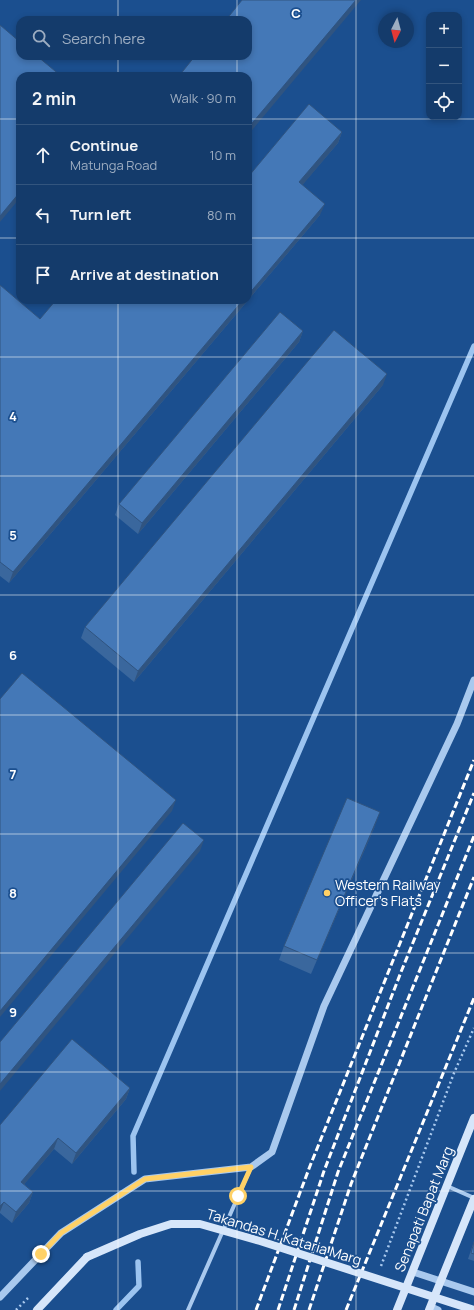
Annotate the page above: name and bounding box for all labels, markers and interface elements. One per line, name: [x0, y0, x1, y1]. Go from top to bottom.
text: C: [291, 4, 301, 22]
north arrow: [378, 12, 414, 48]
map controls: [426, 12, 462, 120]
button: +: [426, 12, 462, 48]
search box: [16, 16, 252, 60]
icon: search: [30, 27, 52, 49]
text: Search here: [62, 28, 145, 49]
button: −: [426, 48, 462, 84]
button: locate: [426, 84, 462, 120]
text: 2 min: [32, 87, 76, 110]
text: Walk · 90 m: [170, 89, 236, 107]
text: Continue: [70, 135, 138, 156]
icon: ahead: [32, 144, 54, 166]
text: 10 m: [209, 146, 236, 164]
text: Matunga Road: [70, 156, 157, 174]
icon: left: [32, 204, 54, 226]
text: Turn left: [70, 204, 132, 225]
text: 80 m: [207, 206, 236, 224]
icon: arrive: [32, 264, 54, 286]
text: Arrive at destination: [70, 264, 219, 285]
text: 4: [9, 407, 17, 425]
text: 5: [9, 526, 17, 544]
text: 6: [9, 646, 17, 664]
text: 7: [10, 765, 17, 783]
place label: Western Railway Officer's Flats: [335, 875, 441, 910]
text: 8: [9, 884, 17, 902]
marker: Western Railway Officer's Flats: [322, 888, 332, 898]
text: 9: [9, 1003, 17, 1021]
street label: Senapati Bapat Marg: [390, 1143, 457, 1274]
route start: [229, 1187, 247, 1205]
street label: Takandas H. Kataria Marg: [204, 1204, 364, 1269]
route end: [32, 1245, 50, 1263]

